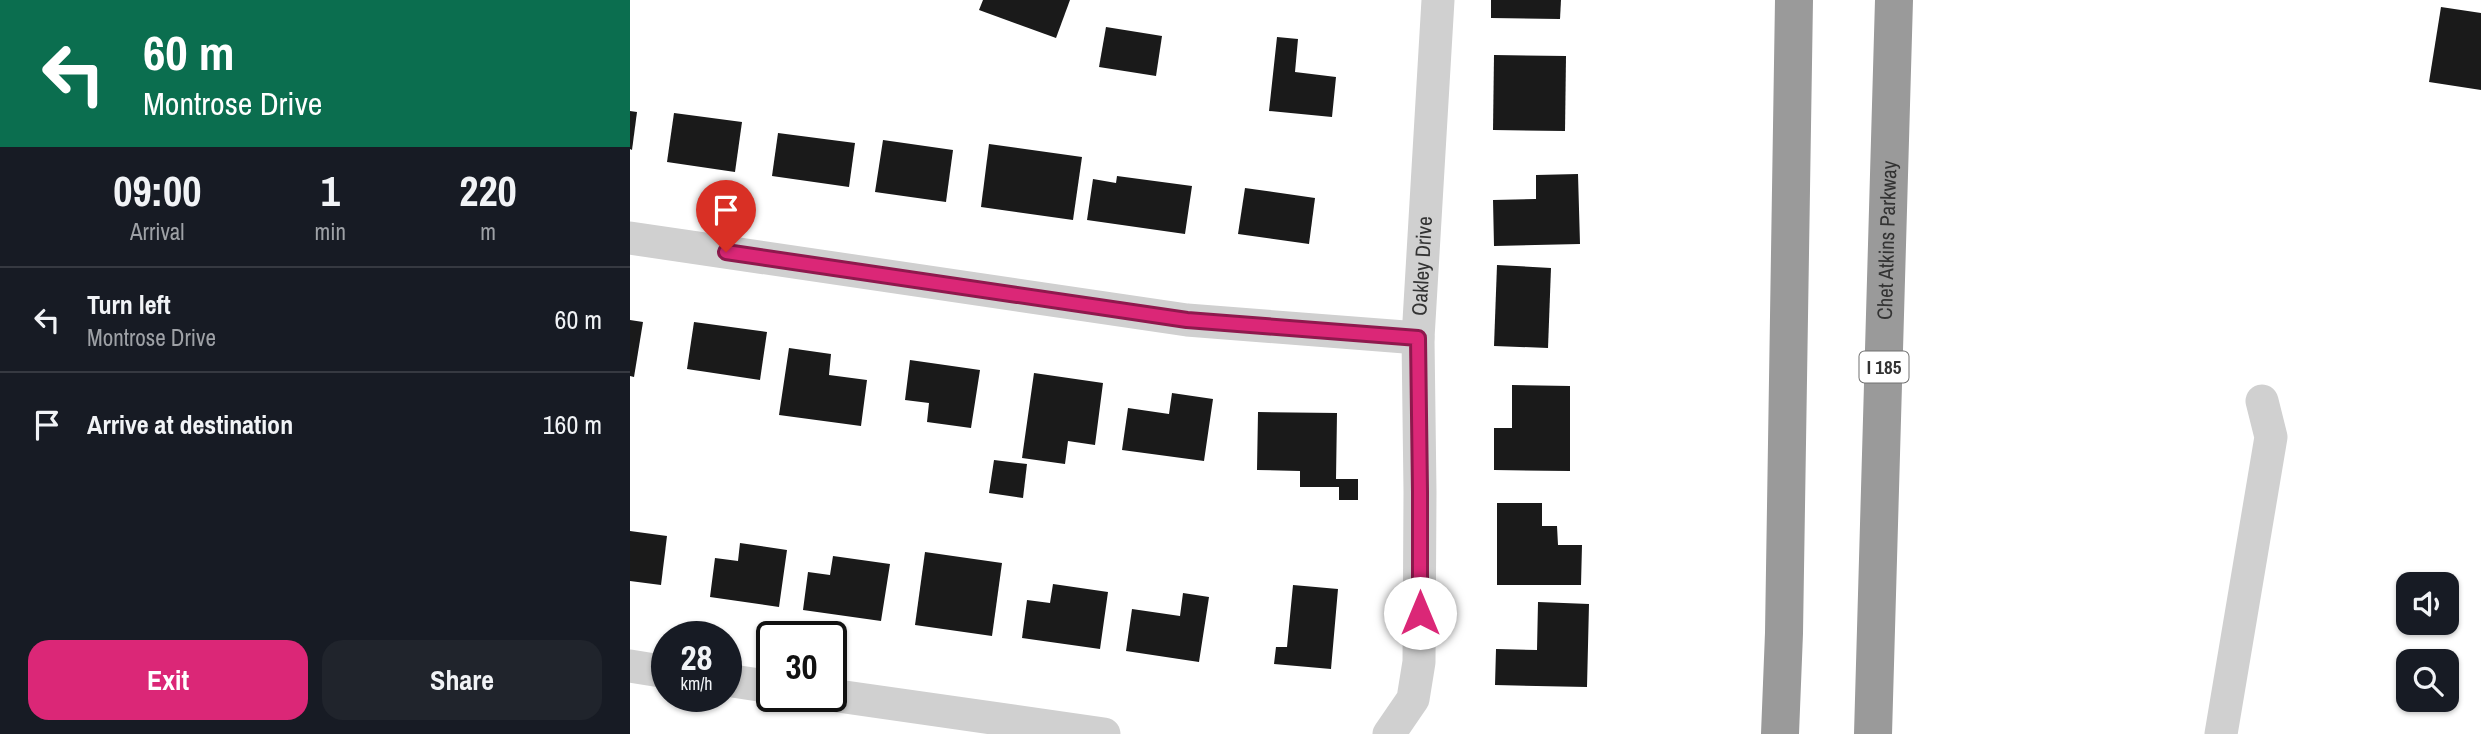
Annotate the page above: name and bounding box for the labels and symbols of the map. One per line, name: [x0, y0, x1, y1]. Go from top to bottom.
street label: Chet Atkins Parkway: [1870, 160, 1903, 320]
pin: [696, 180, 756, 252]
street label: Oakley Drive: [1404, 215, 1439, 317]
road number: I 185: [1860, 352, 1908, 382]
position arrow: [1383, 576, 1457, 650]
speed limit sign: 30: [756, 621, 847, 712]

